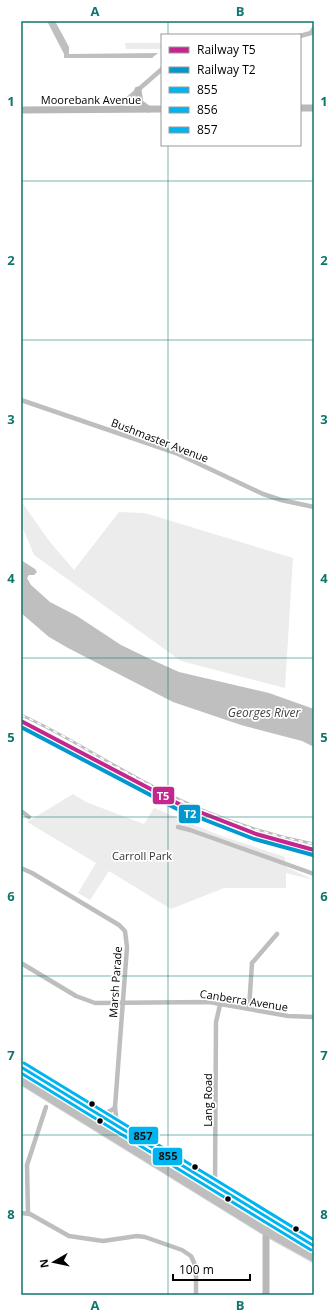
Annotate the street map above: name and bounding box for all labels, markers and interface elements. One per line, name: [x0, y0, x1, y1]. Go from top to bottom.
text: A: [91, 2, 100, 20]
text: B: [236, 2, 245, 20]
legend: [161, 34, 301, 146]
text: Railway T5: [197, 41, 256, 58]
text: Railway T2: [197, 61, 256, 78]
text: 855: [197, 81, 218, 98]
text: 1: [7, 92, 15, 110]
street label: Moorebank Avenue: [41, 92, 141, 107]
text: 1: [320, 92, 328, 110]
text: 856: [197, 101, 218, 118]
text: 857: [197, 121, 218, 138]
text: 2: [7, 251, 15, 269]
text: 2: [320, 251, 328, 269]
text: 3: [7, 410, 15, 428]
text: 3: [320, 410, 328, 428]
street label: Bushmaster Avenue: [109, 415, 211, 465]
text: 4: [7, 569, 15, 587]
text: 4: [320, 569, 328, 587]
water label: Georges River: [228, 704, 301, 721]
text: 5: [7, 728, 15, 746]
text: 5: [320, 728, 328, 746]
line badge: T5: [152, 786, 175, 805]
text: T5: [157, 788, 169, 803]
line badge: T2: [178, 804, 201, 824]
text: T2: [184, 806, 196, 821]
park label: Carroll Park: [112, 848, 172, 863]
text: 6: [7, 887, 15, 905]
text: 6: [320, 887, 328, 905]
street label: Marsh Parade: [105, 946, 125, 1018]
street label: Canberra Avenue: [199, 986, 289, 1014]
text: 7: [7, 1046, 15, 1064]
text: 7: [320, 1046, 328, 1064]
street label: Lang Road: [200, 1073, 215, 1127]
unlabelled marker: [87, 1099, 97, 1109]
unlabelled marker: [95, 1116, 105, 1126]
line badge: 857: [128, 1126, 159, 1145]
text: 857: [134, 1128, 152, 1143]
line badge: 855: [152, 1147, 183, 1166]
text: 855: [159, 1148, 177, 1163]
unlabelled marker: [190, 1162, 200, 1172]
unlabelled marker: [223, 1194, 233, 1204]
text: 8: [7, 1205, 15, 1223]
text: 8: [320, 1205, 328, 1223]
unlabelled marker: [291, 1224, 301, 1234]
north arrow: [34, 1242, 74, 1282]
scale bar: [173, 1256, 250, 1282]
text: N: [36, 1258, 52, 1269]
text: 100 m: [179, 1261, 214, 1278]
text: A: [91, 1296, 100, 1314]
text: B: [236, 1296, 245, 1314]

